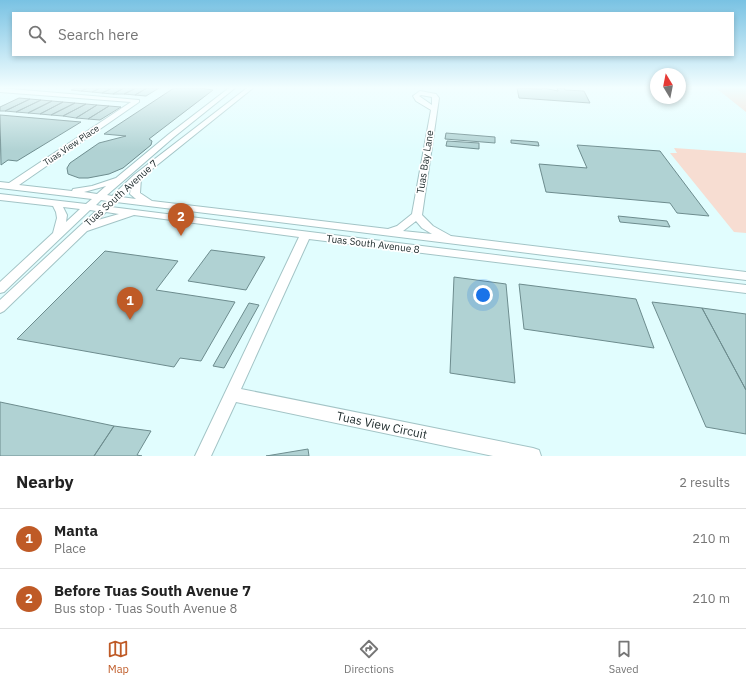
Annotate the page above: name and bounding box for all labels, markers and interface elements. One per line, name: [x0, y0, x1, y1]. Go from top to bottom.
search box: [12, 12, 734, 56]
icon: search: [26, 23, 48, 45]
text: Search here: [58, 25, 138, 44]
north arrow: [650, 68, 686, 104]
street label: Tuas View Place: [41, 122, 101, 168]
street label: Tuas Bay Lane: [414, 129, 437, 195]
street label: Tuas South Avenue 7: [82, 157, 160, 229]
pin: 2: [168, 203, 194, 236]
street label: Tuas South Avenue 8: [326, 232, 420, 256]
your location: [473, 285, 493, 305]
pin: 1: [117, 287, 143, 320]
street label: Tuas View Circuit: [335, 408, 429, 442]
text: Nearby: [16, 471, 74, 493]
text: 2 results: [679, 474, 730, 491]
text: Manta: [54, 521, 98, 540]
text: 1: [25, 530, 33, 547]
text: 210 m: [692, 530, 730, 547]
text: Place: [54, 540, 86, 557]
text: Before Tuas South Avenue 7: [54, 581, 251, 600]
text: 2: [25, 590, 33, 607]
text: 210 m: [692, 590, 730, 607]
text: Bus stop · Tuas South Avenue 8: [54, 600, 237, 617]
tab: Map: [107, 638, 129, 676]
tab: Directions: [344, 638, 394, 676]
tab: Saved: [609, 638, 639, 676]

